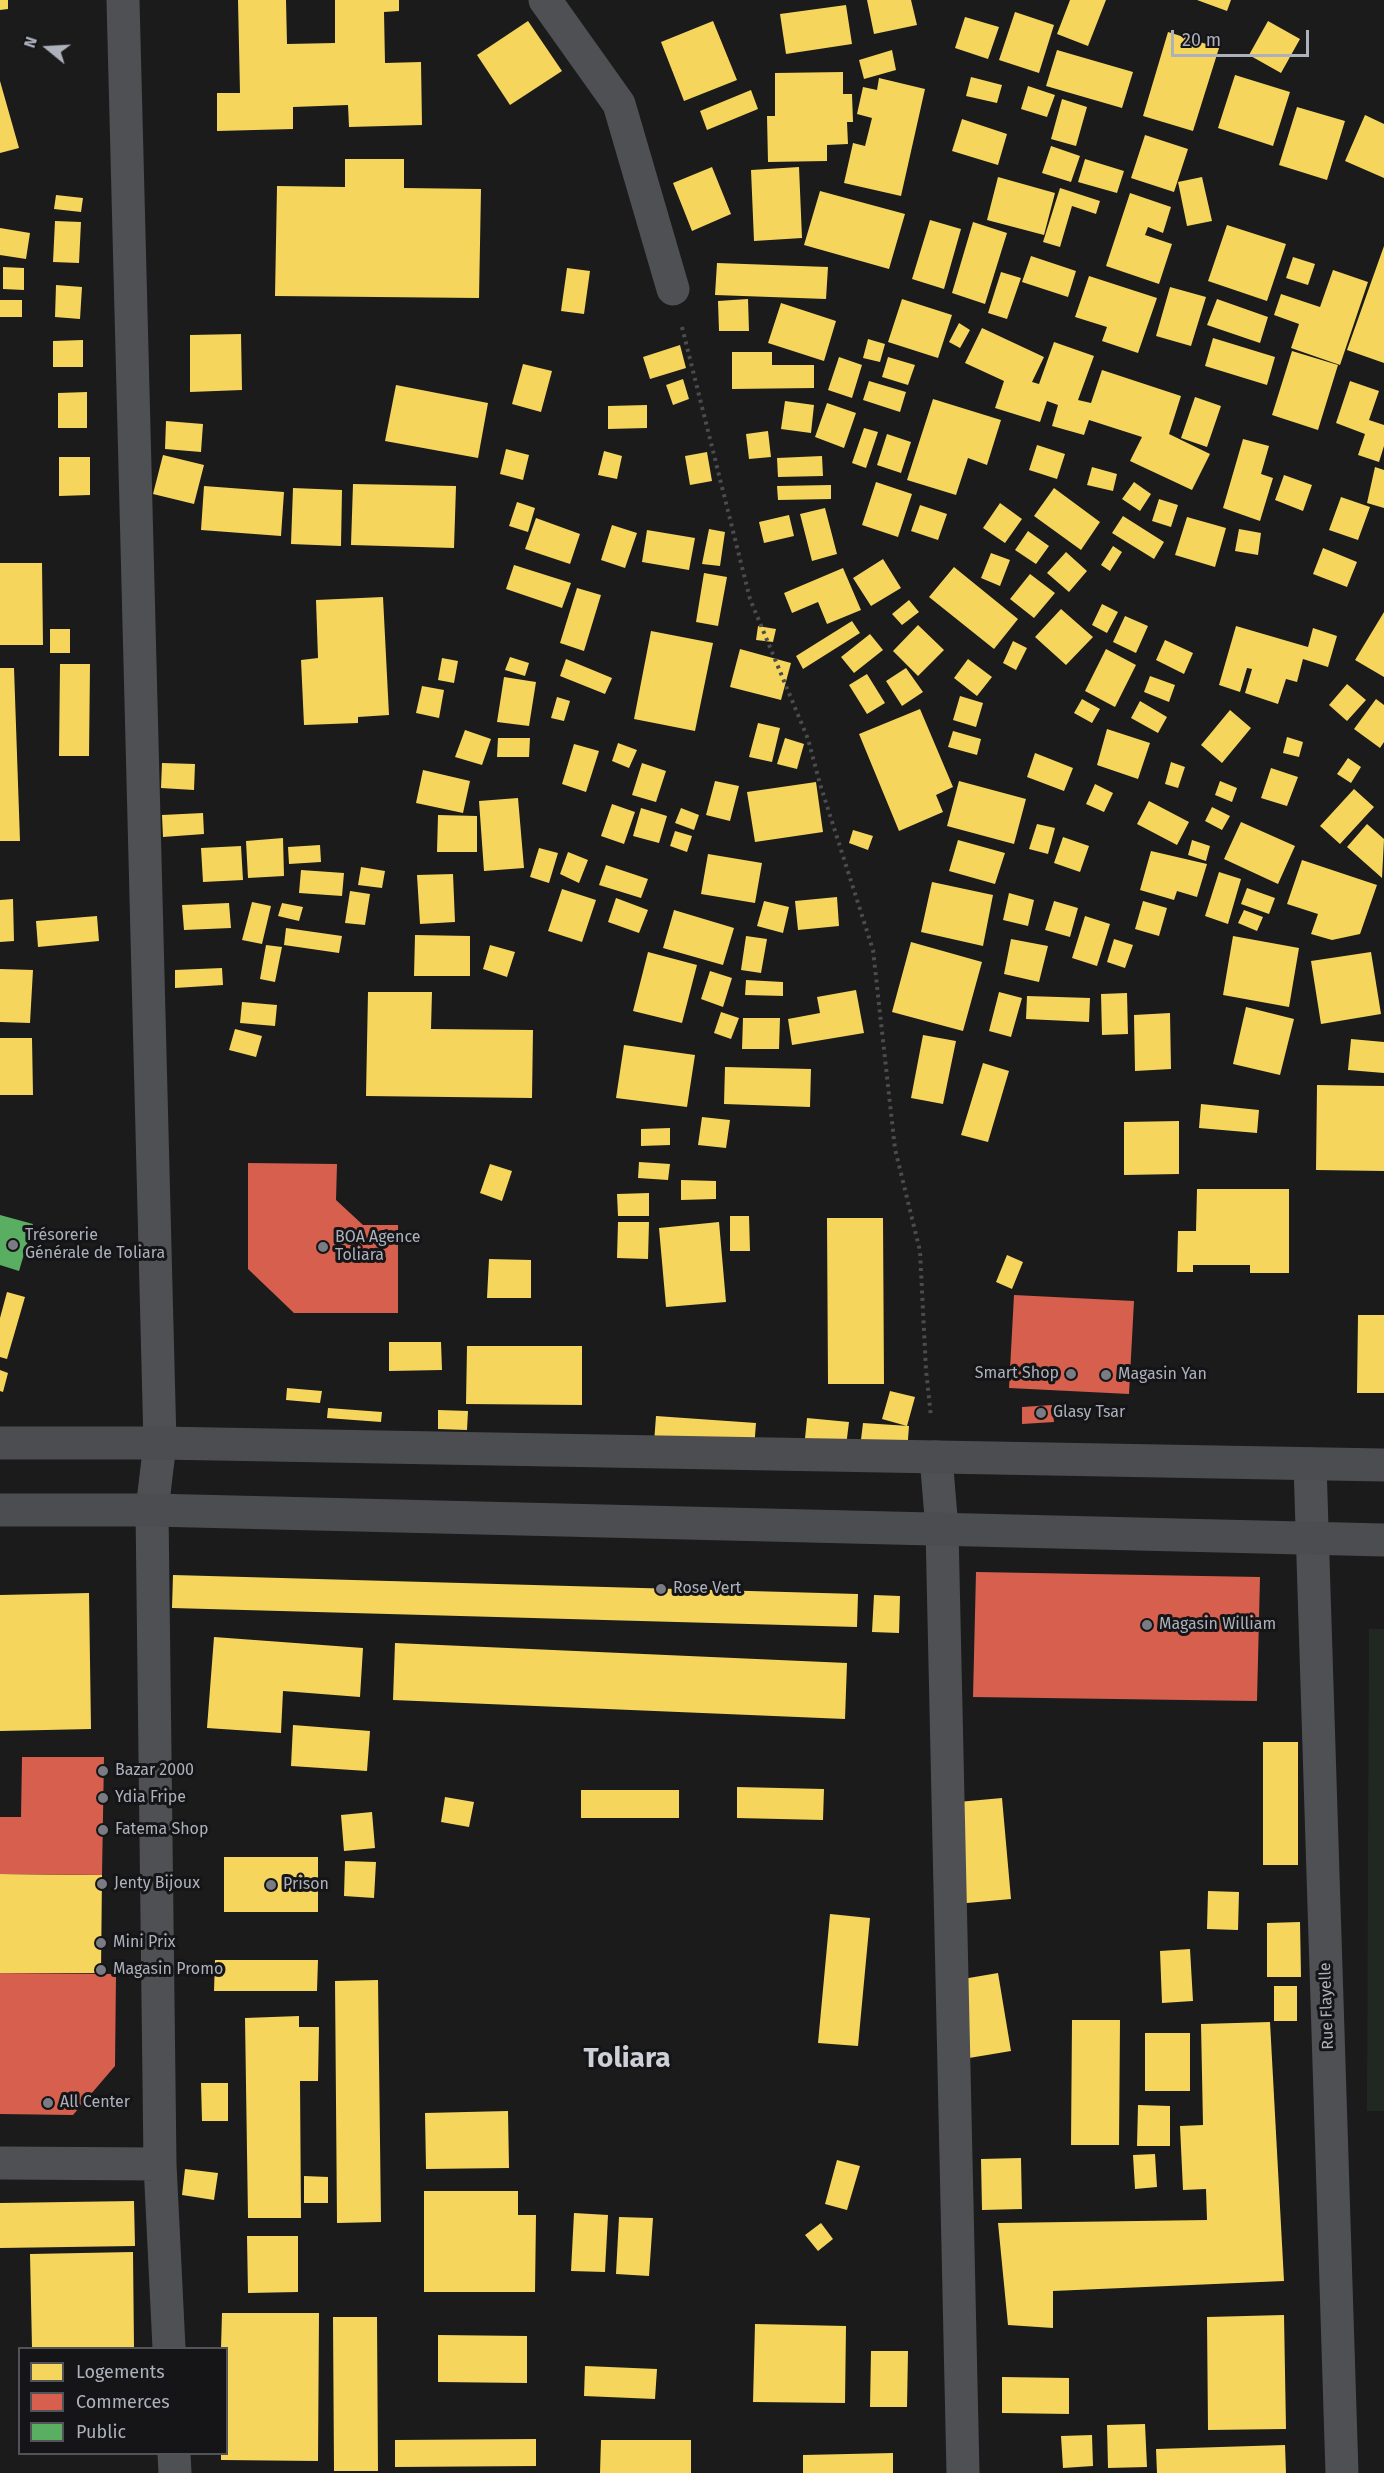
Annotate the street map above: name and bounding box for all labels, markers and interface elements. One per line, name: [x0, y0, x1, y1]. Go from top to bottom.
north arrow: [18, 18, 78, 78]
scale bar: [1174, 18, 1312, 56]
text: 20 m: [1182, 29, 1221, 51]
text: N: [20, 34, 41, 50]
place label: Trésorerie Générale de Toliara: [25, 1226, 165, 1264]
place label: BOA Agence Toliara: [335, 1228, 420, 1266]
marker: Trésorerie Générale de Toliara: [6, 1238, 20, 1252]
marker: BOA Agence Toliara: [316, 1240, 330, 1254]
place label: Smart Shop: [975, 1364, 1059, 1384]
place label: Magasin Yan: [1118, 1365, 1207, 1385]
marker: Smart Shop: [1064, 1367, 1078, 1381]
marker: Magasin Yan: [1099, 1368, 1113, 1382]
place label: Glasy Tsar: [1053, 1403, 1125, 1423]
marker: Glasy Tsar: [1034, 1406, 1048, 1420]
place label: Rose Vert: [673, 1579, 741, 1599]
marker: Rose Vert: [654, 1582, 668, 1596]
place label: Magasin William: [1159, 1615, 1276, 1635]
marker: Magasin William: [1140, 1618, 1154, 1632]
place label: Bazar 2000: [115, 1761, 194, 1781]
marker: Bazar 2000: [96, 1764, 110, 1778]
place label: Ydia Fripe: [115, 1788, 186, 1808]
marker: Ydia Fripe: [96, 1791, 110, 1805]
place label: Fatema Shop: [115, 1820, 208, 1840]
marker: Fatema Shop: [96, 1823, 110, 1837]
place label: Jenty Bijoux: [114, 1874, 200, 1894]
place label: Prison: [283, 1875, 329, 1895]
marker: Jenty Bijoux: [95, 1877, 109, 1891]
marker: Prison: [264, 1878, 278, 1892]
place label: Mini Prix: [113, 1933, 176, 1953]
marker: Mini Prix: [94, 1936, 108, 1950]
place label: Magasin Promo: [113, 1960, 223, 1980]
street label: Rue Flayelle: [1316, 1962, 1338, 2050]
marker: Magasin Promo: [94, 1963, 108, 1977]
district label: Toliara: [583, 2042, 671, 2076]
place label: All Center: [60, 2093, 130, 2113]
marker: All Center: [41, 2096, 55, 2110]
legend: [18, 2347, 228, 2455]
text: Logements: [76, 2361, 165, 2383]
text: Commerces: [76, 2391, 170, 2413]
text: Public: [76, 2421, 126, 2443]

